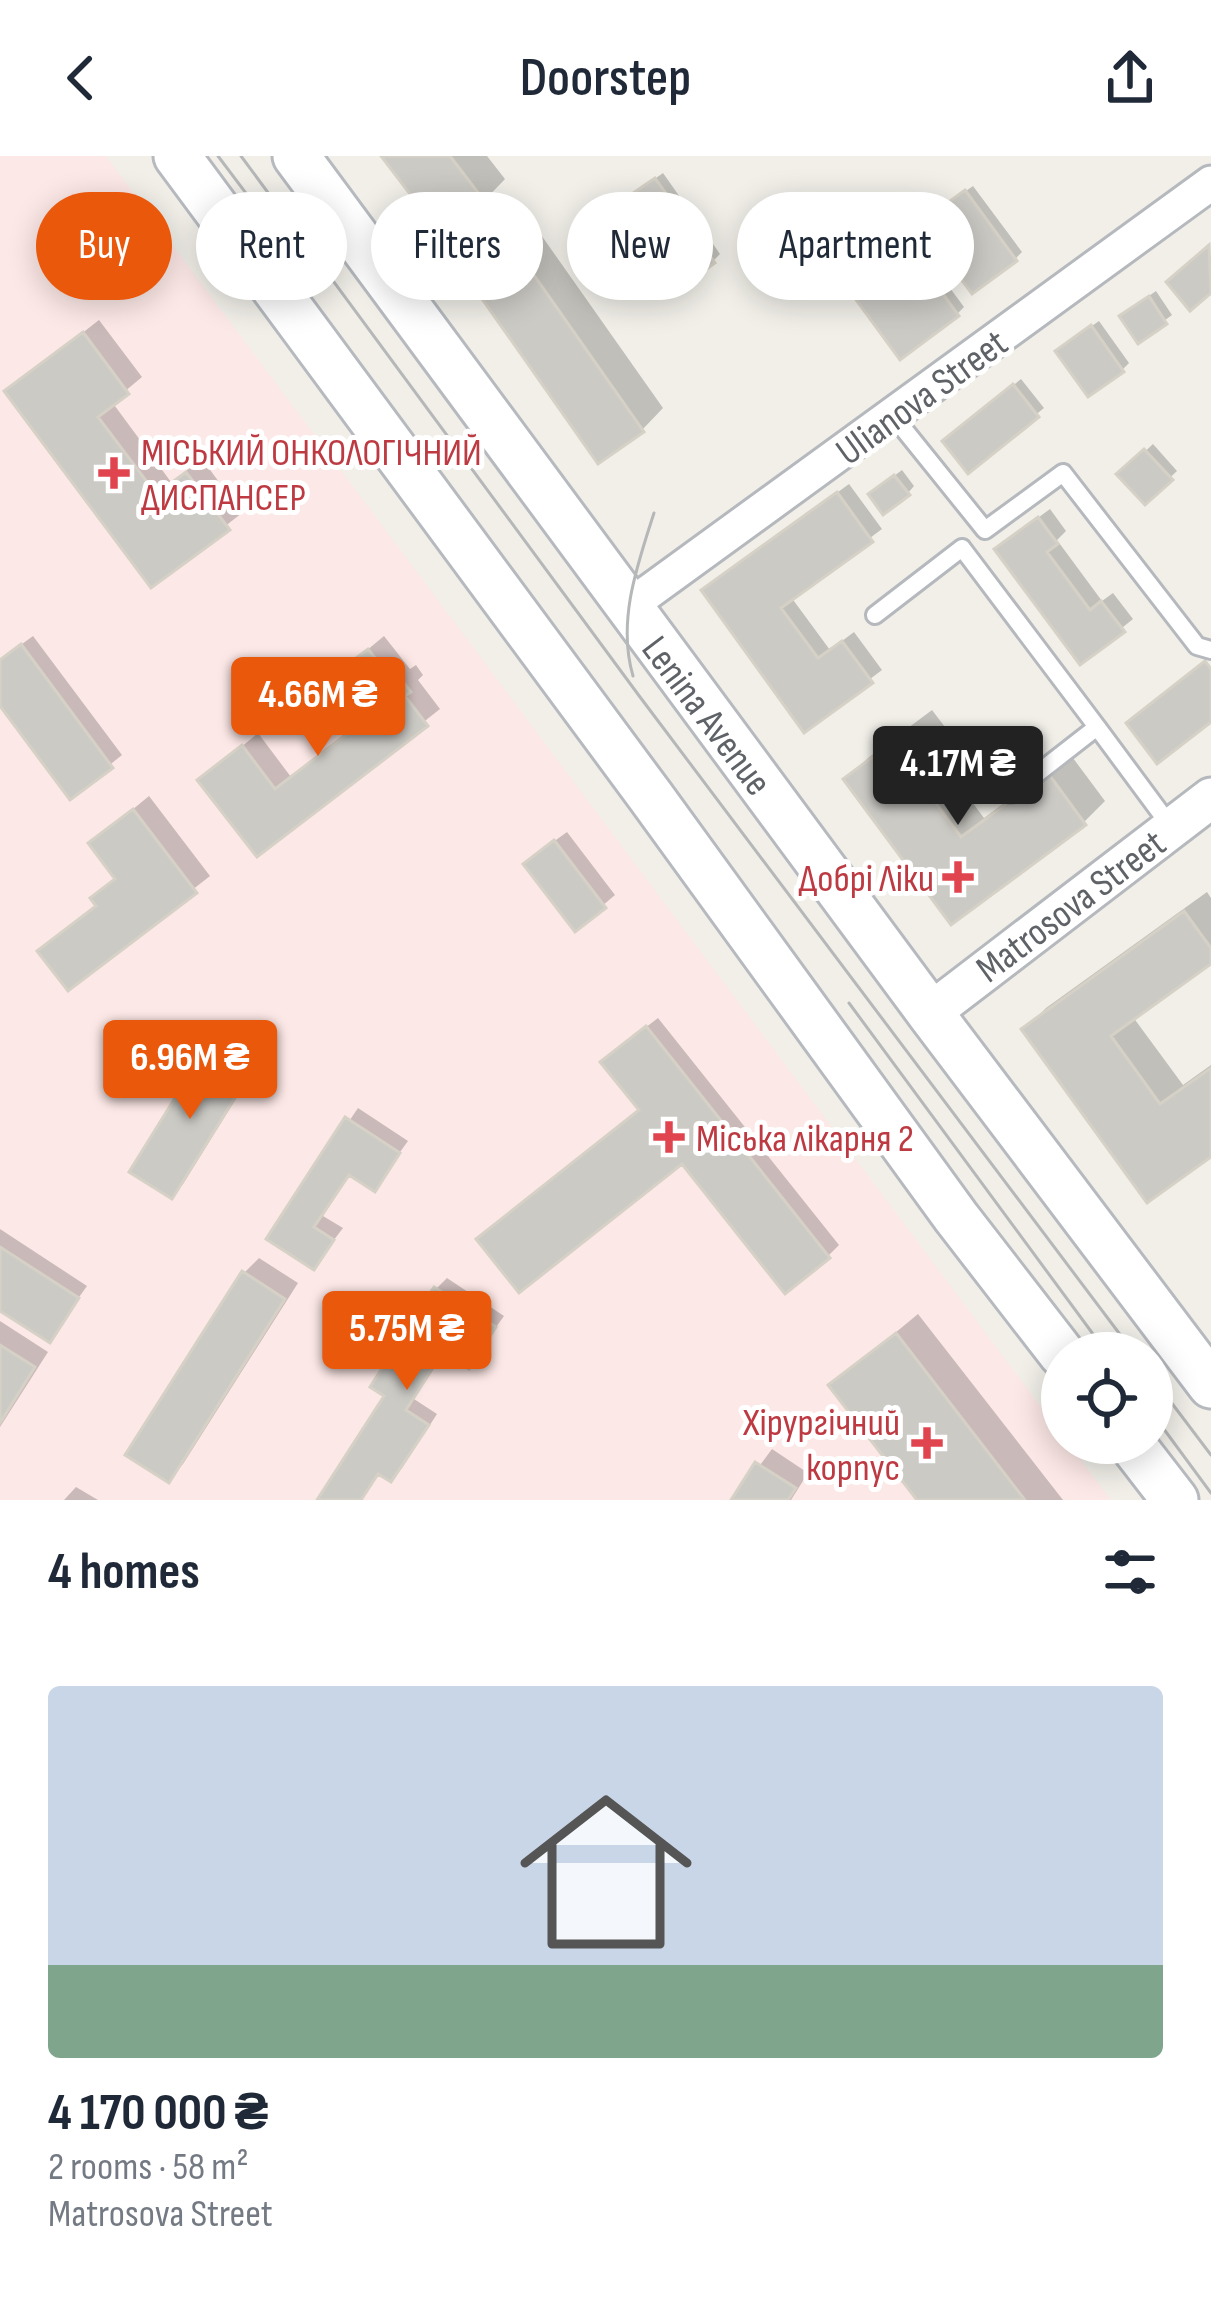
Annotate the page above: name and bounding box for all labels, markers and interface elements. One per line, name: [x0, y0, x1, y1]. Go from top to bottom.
icon: back: [48, 45, 114, 111]
icon: share: [1097, 45, 1163, 111]
text: Doorstep: [520, 46, 691, 111]
chip: Buy: [36, 192, 172, 300]
chip: Rent: [196, 192, 347, 300]
chip: Filters: [371, 192, 543, 300]
chip: New: [567, 192, 713, 300]
chip: Apartment: [737, 192, 974, 300]
street label: Ulianova Street: [828, 320, 1017, 476]
place label: МІСЬКИЙ ОНКОЛОГІЧНИЙ ДИСПАНСЕР: [141, 430, 482, 522]
marker: МІСЬКИЙ ОНКОЛОГІЧНИЙ ДИСПАНСЕР: [98, 457, 130, 489]
street label: Lenina Avenue: [631, 628, 781, 805]
pin: 4.66M ₴: [207, 657, 429, 759]
text: 4.66M ₴: [258, 672, 378, 719]
pin: 4.17M ₴: [847, 726, 1069, 828]
text: 4.17M ₴: [900, 741, 1016, 788]
street label: Matrosova Street: [968, 821, 1175, 993]
place label: Добрі Ліки: [798, 856, 934, 903]
marker: Добрі Ліки: [945, 864, 971, 890]
pin: 6.96M ₴: [79, 1020, 301, 1122]
text: 6.96M ₴: [130, 1035, 250, 1082]
place label: Міська лікарня 2: [696, 1116, 914, 1163]
marker: Міська лікарня 2: [653, 1121, 685, 1153]
pin: 5.75M ₴: [296, 1291, 518, 1393]
text: 5.75M ₴: [349, 1306, 465, 1353]
map controls: [1041, 1332, 1173, 1464]
button: locate: [1041, 1332, 1173, 1464]
place label: Хірургічний корпус: [742, 1400, 900, 1492]
marker: Хірургічний корпус: [911, 1427, 943, 1459]
icon: filters: [1097, 1539, 1163, 1605]
text: 4 homes: [48, 1542, 200, 1603]
icon: home: [498, 1764, 714, 1980]
text: 4 170 000 ₴: [48, 2083, 268, 2144]
text: 2 rooms · 58 m²: [48, 2144, 249, 2191]
text: Matrosova Street: [48, 2191, 273, 2238]

